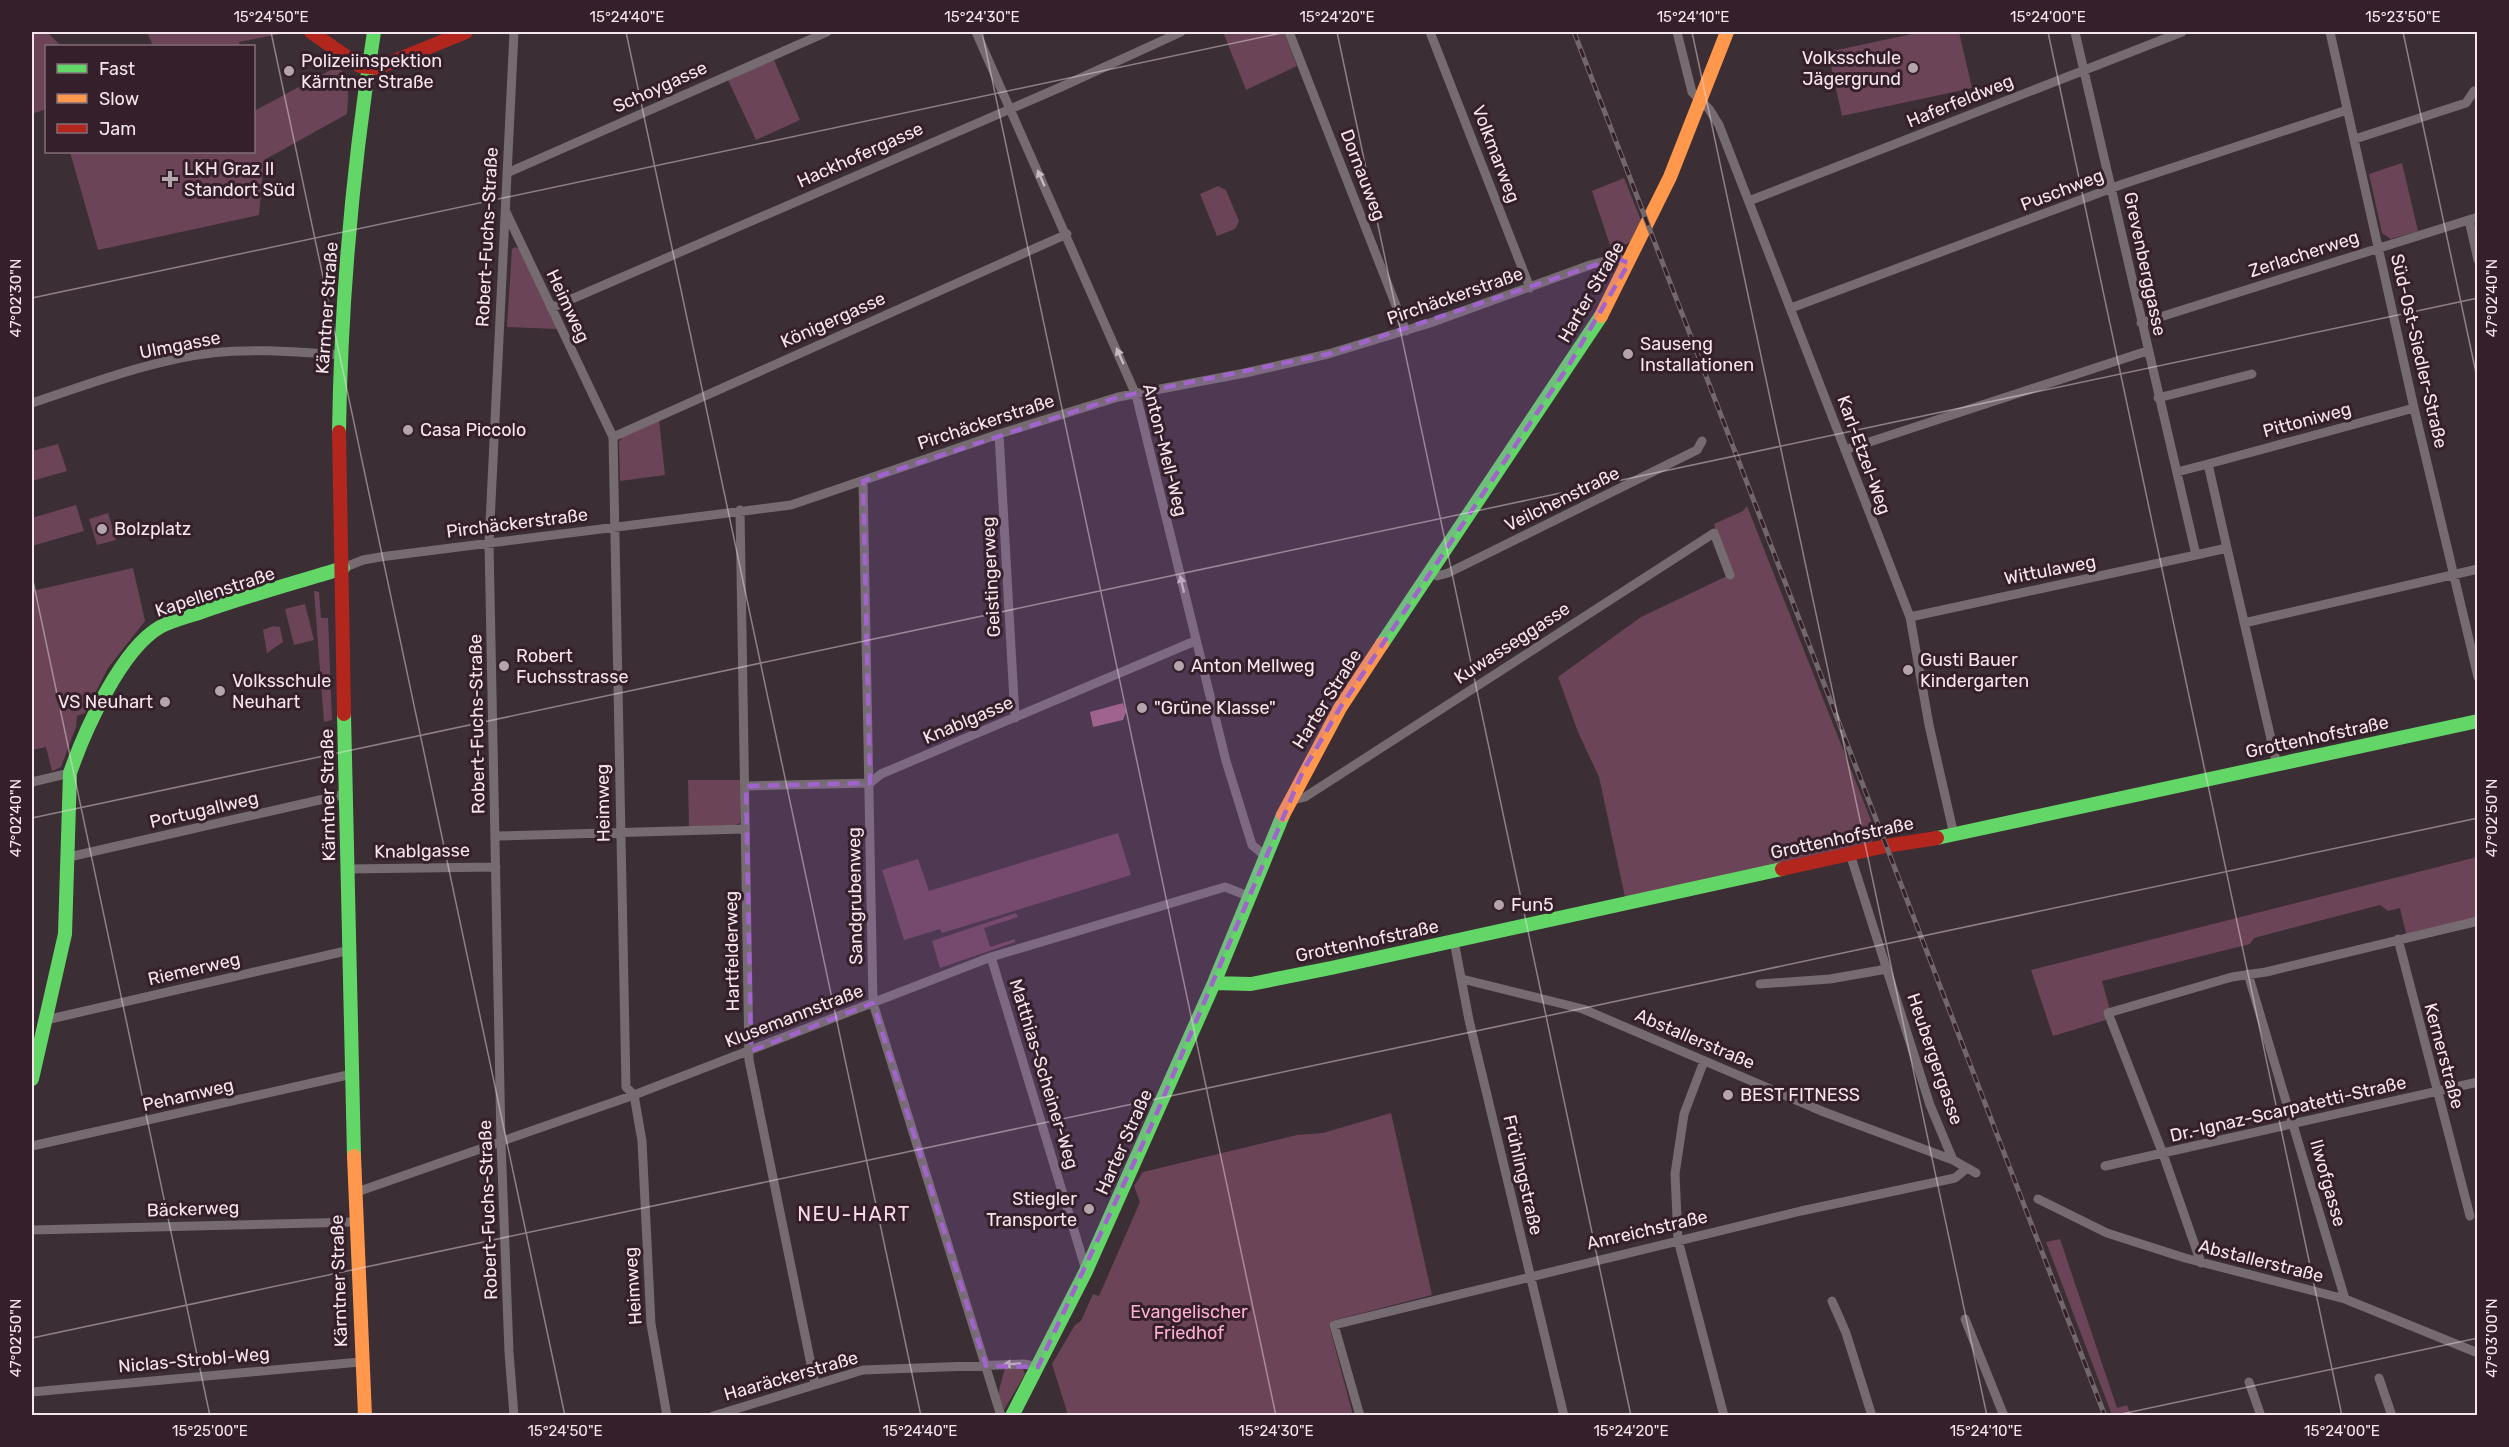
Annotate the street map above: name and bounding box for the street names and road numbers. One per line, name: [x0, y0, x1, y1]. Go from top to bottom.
street label: Schoygasse: [609, 56, 711, 118]
street label: Haferfeldweg: [1903, 70, 2017, 132]
street label: Volkmarweg: [1467, 102, 1525, 206]
street label: Hackhofergasse: [793, 117, 927, 193]
street label: Dornauweg: [1335, 126, 1391, 224]
street label: Robert-Fuchs-Straße: [471, 147, 503, 327]
street label: Puschweg: [2017, 164, 2107, 216]
street label: Grevenberggasse: [2119, 190, 2171, 338]
street label: Zerlacherweg: [2246, 226, 2362, 282]
street label: Harter Straße: [1553, 238, 1629, 346]
street label: Kärntner Straße: [311, 241, 343, 375]
street label: Süd-Ost-Siedler-Straße: [2386, 252, 2452, 450]
street label: Pirchäckerstraße: [1384, 262, 1526, 330]
street label: Heimweg: [542, 266, 594, 346]
street label: Königergasse: [777, 287, 889, 353]
street label: Ulmgasse: [138, 326, 222, 364]
street label: Anton-Mell-Weg: [1138, 381, 1192, 519]
street label: Pirchäckerstraße: [915, 389, 1057, 455]
street label: Karl-Etzel-Weg: [1832, 393, 1896, 517]
street label: Pittoniweg: [2260, 398, 2354, 442]
street label: Veilchenstraße: [1501, 462, 1623, 536]
street label: Pirchäckerstraße: [445, 503, 589, 543]
street label: Geistingerweg: [977, 516, 1005, 638]
street label: Wittulaweg: [2002, 550, 2098, 590]
street label: Kapellenstraße: [152, 562, 278, 622]
street label: Kuwasseggasse: [1450, 597, 1574, 689]
street label: Robert-Fuchs-Straße: [464, 634, 490, 814]
street label: Harter Straße: [1288, 645, 1366, 753]
street label: Knablgasse: [920, 691, 1016, 749]
street label: Grottenhofstraße: [2243, 711, 2391, 763]
street label: Kärntner Straße: [316, 728, 340, 862]
street label: Heimweg: [591, 764, 615, 842]
street label: Portugallweg: [147, 787, 261, 833]
street label: Grottenhofstraße: [1768, 812, 1916, 864]
street label: Sandgrubenweg: [843, 827, 867, 965]
street label: Knablgasse: [374, 839, 470, 863]
street label: Hartfelderweg: [720, 891, 744, 1011]
street label: Grottenhofstraße: [1293, 915, 1441, 967]
street label: Riemerweg: [146, 948, 242, 990]
street label: Matthias-Scheiner-Weg: [1005, 976, 1083, 1172]
street label: Klusemannstraße: [722, 979, 866, 1053]
street label: Heubergergasse: [1902, 990, 1968, 1128]
street label: Kernerstraße: [2419, 1001, 2469, 1111]
street label: Abstallerstraße: [1632, 1004, 1758, 1074]
street label: Dr.-Ignaz-Scarpatetti-Straße: [2168, 1071, 2408, 1147]
street label: Pehamweg: [140, 1074, 236, 1116]
street label: Harter Straße: [1091, 1086, 1157, 1198]
street label: Frühlingstraße: [1498, 1113, 1548, 1237]
street label: Robert-Fuchs-Straße: [474, 1120, 502, 1300]
street label: Ilwofgasse: [2305, 1137, 2351, 1229]
street label: Bäckerweg: [146, 1196, 240, 1222]
street label: Amreichstraße: [1584, 1205, 1710, 1255]
street label: Kärntner Straße: [326, 1214, 352, 1348]
street label: Abstallerstraße: [2196, 1235, 2326, 1287]
street label: Heimweg: [619, 1246, 647, 1326]
street label: Niclas-Strobl-Weg: [117, 1342, 271, 1378]
street label: Haaräckerstraße: [721, 1346, 861, 1406]

